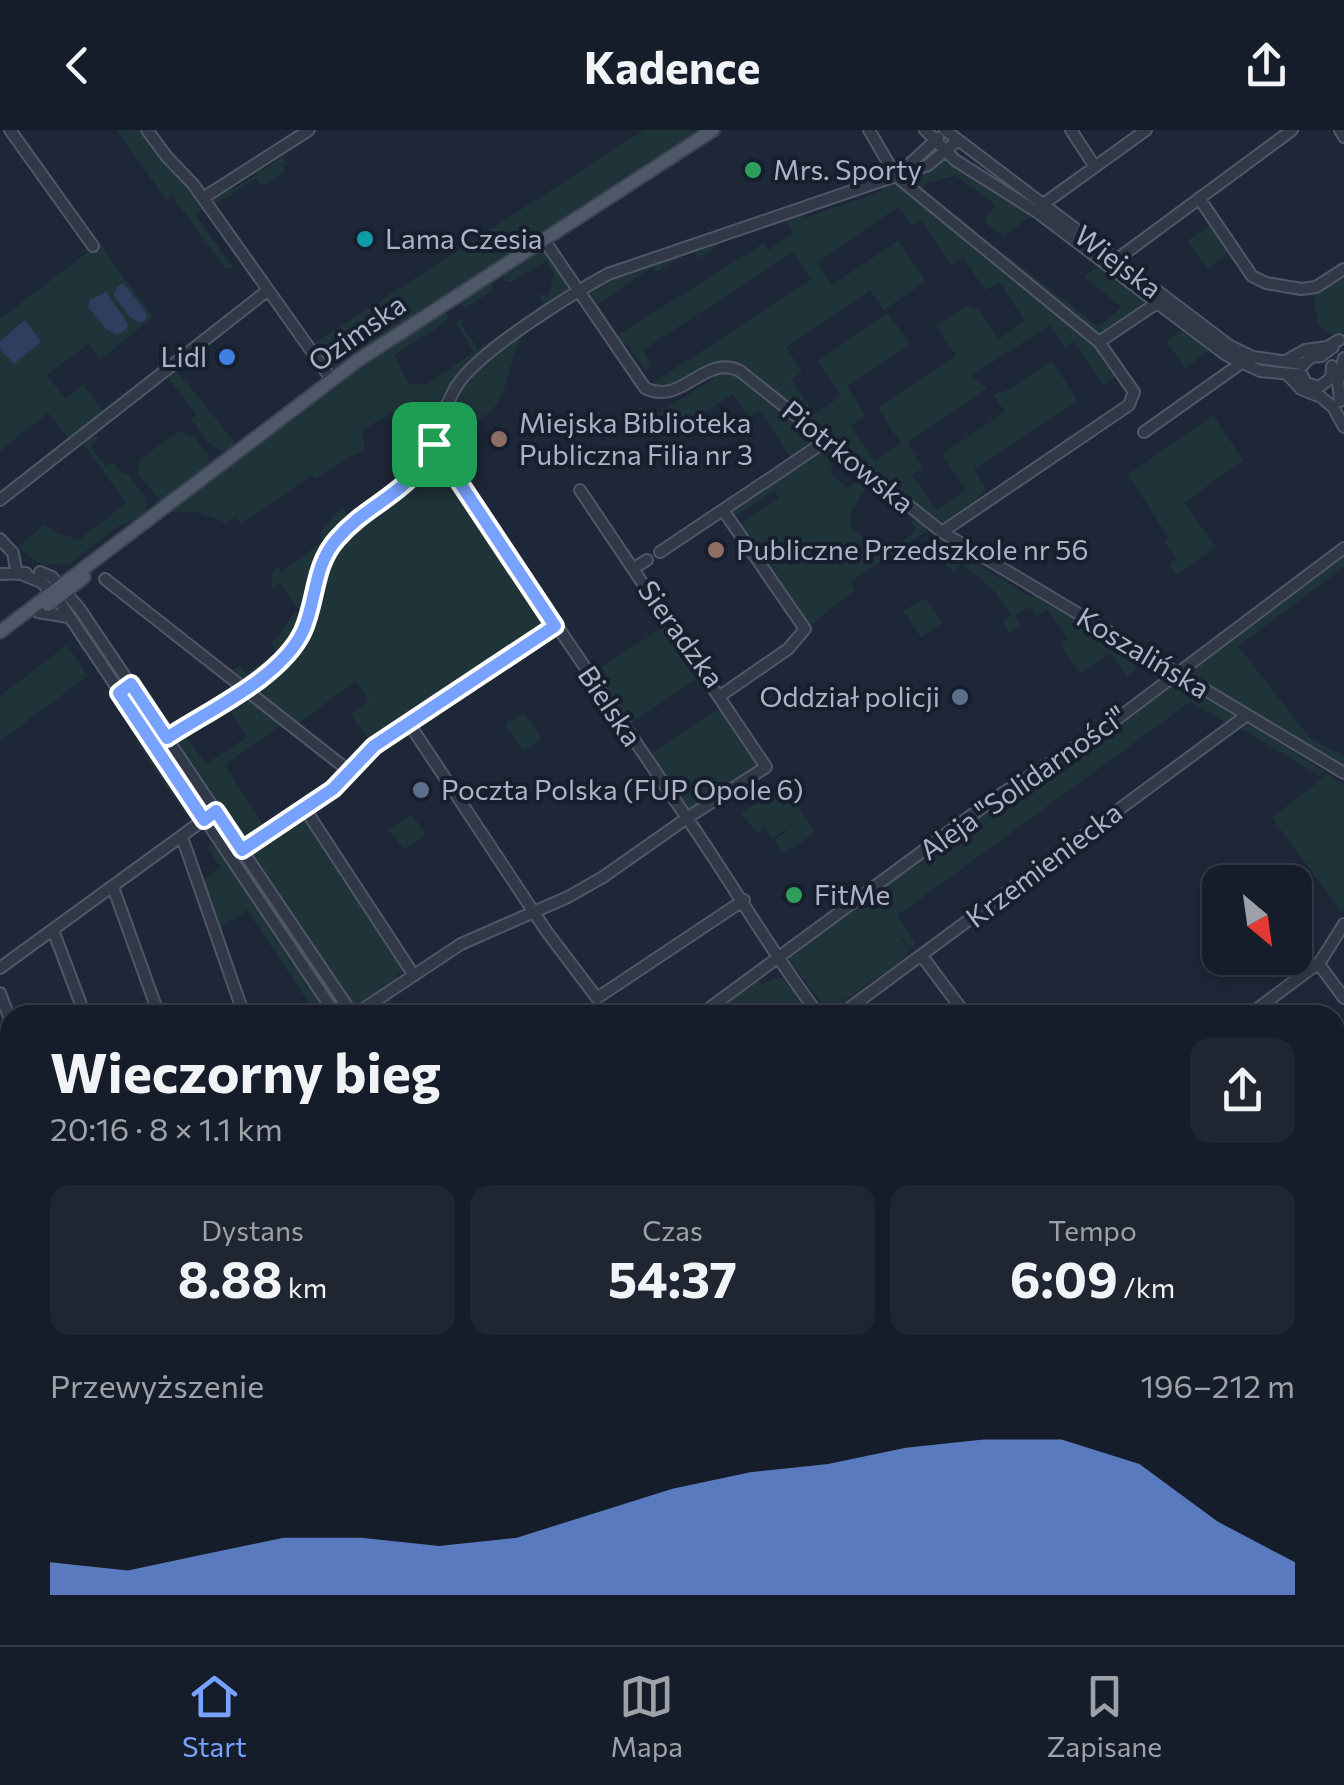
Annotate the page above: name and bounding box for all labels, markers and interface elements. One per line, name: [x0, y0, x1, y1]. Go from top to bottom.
icon: back: [50, 38, 105, 93]
text: Kadence: [584, 38, 760, 93]
icon: share: [1239, 38, 1294, 93]
place label: Mrs. Sporty: [773, 152, 922, 186]
marker: Mrs. Sporty: [742, 159, 764, 181]
street label: Wiejska: [1068, 217, 1169, 305]
place label: Lama Czesia: [385, 221, 543, 255]
marker: Lama Czesia: [354, 228, 376, 250]
street label: Ozimska: [301, 286, 412, 378]
place label: Lidl: [160, 339, 207, 373]
marker: Lidl: [216, 346, 238, 368]
street label: Piotrkowska: [776, 393, 921, 520]
pin: [392, 402, 477, 487]
place label: Miejska Biblioteka Publiczna Filia nr 3: [519, 405, 753, 471]
icon: arrive: [407, 417, 462, 472]
marker: Miejska Biblioteka Publiczna Filia nr 3: [488, 428, 510, 450]
place label: Publiczne Przedszkole nr 56: [736, 532, 1088, 566]
marker: Publiczne Przedszkole nr 56: [705, 539, 727, 561]
street label: Sieradzka: [632, 573, 732, 694]
street label: Koszalińska: [1071, 599, 1216, 705]
street label: Bielska: [572, 659, 650, 752]
place label: Oddział policji: [759, 679, 940, 713]
marker: Oddział policji: [949, 686, 971, 708]
street label: Aleja "Solidarności": [912, 698, 1132, 866]
place label: Poczta Polska (FUP Opole 6): [441, 772, 804, 806]
marker: Poczta Polska (FUP Opole 6): [410, 779, 432, 801]
street label: Krzemieniecka: [959, 794, 1128, 934]
north arrow: [1202, 865, 1312, 975]
map controls: [1202, 865, 1312, 975]
place label: FitMe: [814, 877, 890, 911]
marker: FitMe: [783, 884, 805, 906]
text: Wieczorny bieg: [50, 1037, 441, 1104]
button: share: [1190, 1038, 1295, 1143]
text: 20:16 · 8 × 1.1 km: [50, 1108, 283, 1148]
text: Dystans: [201, 1213, 304, 1247]
text: Czas: [642, 1213, 703, 1247]
text: Tempo: [1048, 1213, 1137, 1247]
text: 8.88: [178, 1247, 282, 1308]
text: 54:37: [608, 1247, 737, 1308]
text: 6:09: [1010, 1247, 1118, 1308]
text: km: [282, 1270, 327, 1304]
text: /km: [1118, 1270, 1175, 1304]
text: Przewyższenie: [50, 1365, 264, 1405]
text: 196–212 m: [1140, 1365, 1295, 1405]
tab: Start: [182, 1669, 247, 1763]
tab: Mapa: [611, 1669, 683, 1763]
tab: Zapisane: [1047, 1669, 1162, 1763]

